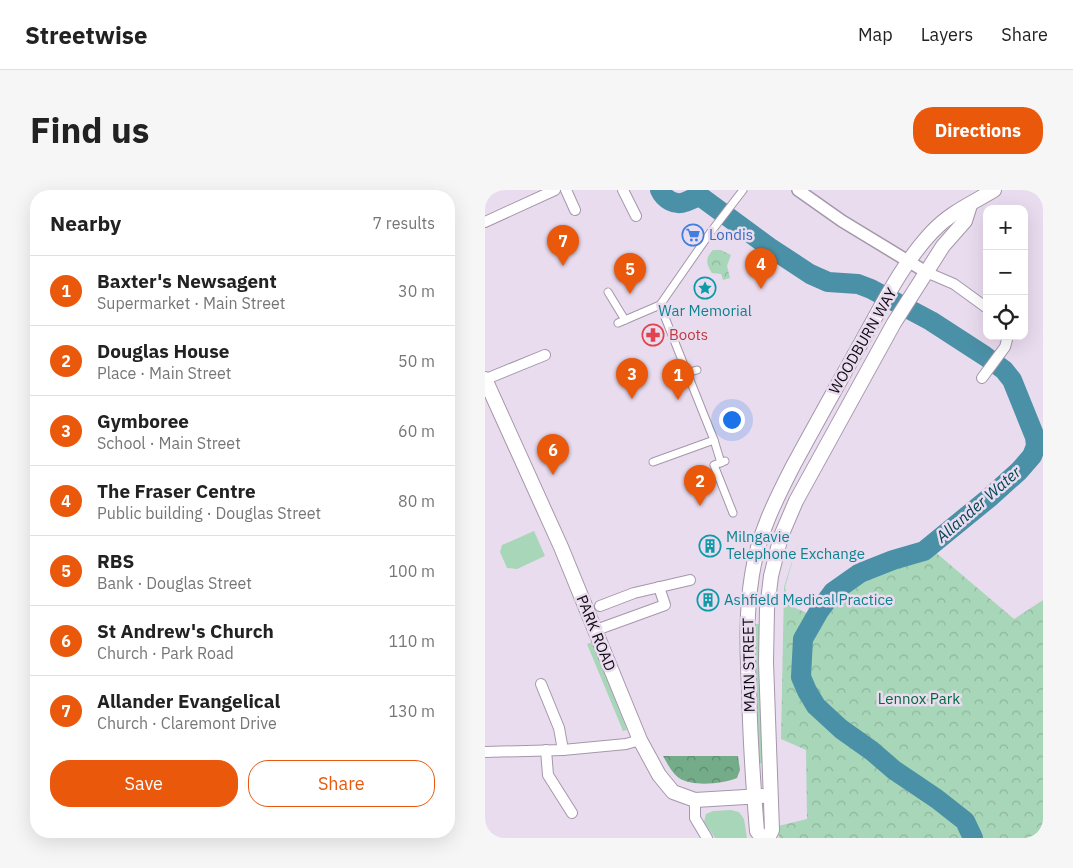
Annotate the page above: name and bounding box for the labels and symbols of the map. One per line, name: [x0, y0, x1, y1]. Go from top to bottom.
supermarket icon: Londis: [681, 223, 705, 247]
pin: 7: [547, 225, 579, 266]
place label: Londis: [709, 225, 753, 244]
pin: 4: [745, 248, 777, 289]
pin: 5: [614, 253, 646, 294]
place icon: War Memorial: [693, 276, 717, 300]
street label: WOODBURN WAY: [824, 284, 901, 397]
place label: War Memorial: [658, 301, 752, 320]
pharmacy icon: Boots: [641, 323, 665, 347]
place label: Boots: [669, 325, 708, 344]
pin: 3: [616, 358, 648, 399]
pin: 1: [662, 359, 694, 400]
your location: [719, 407, 745, 433]
pin: 6: [537, 434, 569, 475]
water label: Allander Water: [931, 461, 1025, 547]
pin: 2: [684, 465, 716, 506]
place label: Milngavie Telephone Exchange: [726, 527, 865, 563]
building icon: Milngavie Telephone Exchange: [698, 534, 722, 558]
building icon: Ashfield Medical Practice: [696, 588, 720, 612]
place label: Ashfield Medical Practice: [724, 590, 893, 609]
street label: PARK ROAD: [573, 592, 620, 674]
street label: MAIN STREET: [738, 617, 759, 713]
park label: Lennox Park: [878, 689, 960, 708]

